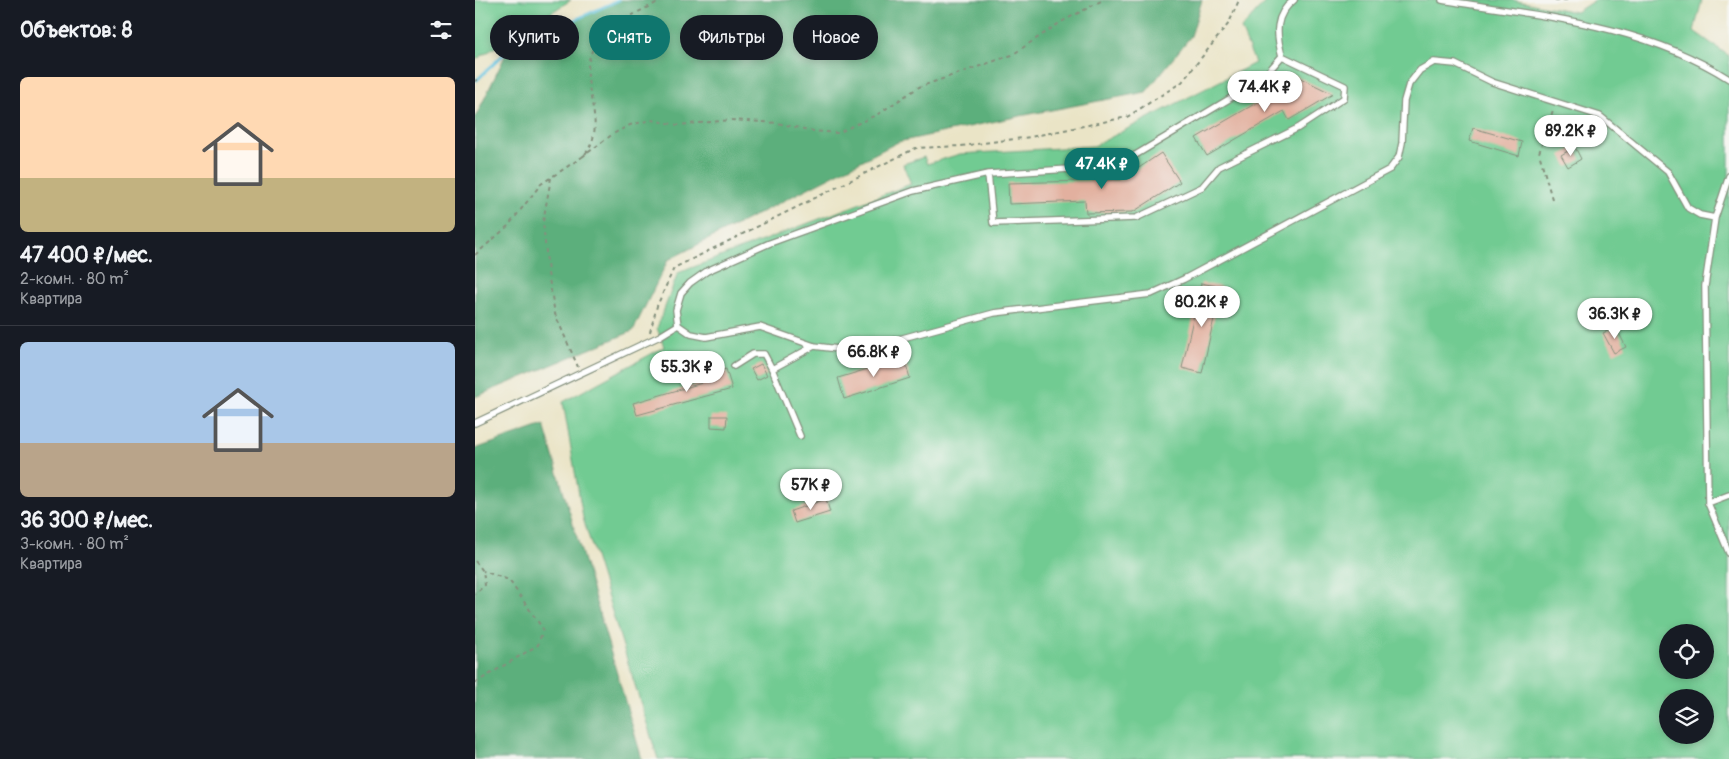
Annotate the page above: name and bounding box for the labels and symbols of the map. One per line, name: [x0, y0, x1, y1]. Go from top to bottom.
pin: 74.4K ₽: [1219, 70, 1311, 113]
pin: 89.2K ₽: [1525, 114, 1617, 157]
pin: 47.4K ₽: [1056, 148, 1148, 190]
pin: 80.2K ₽: [1156, 286, 1248, 328]
pin: 36.3K ₽: [1569, 298, 1661, 340]
pin: 66.8K ₽: [828, 336, 920, 378]
pin: 55.3K ₽: [641, 350, 733, 393]
pin: 57K ₽: [776, 468, 846, 511]

